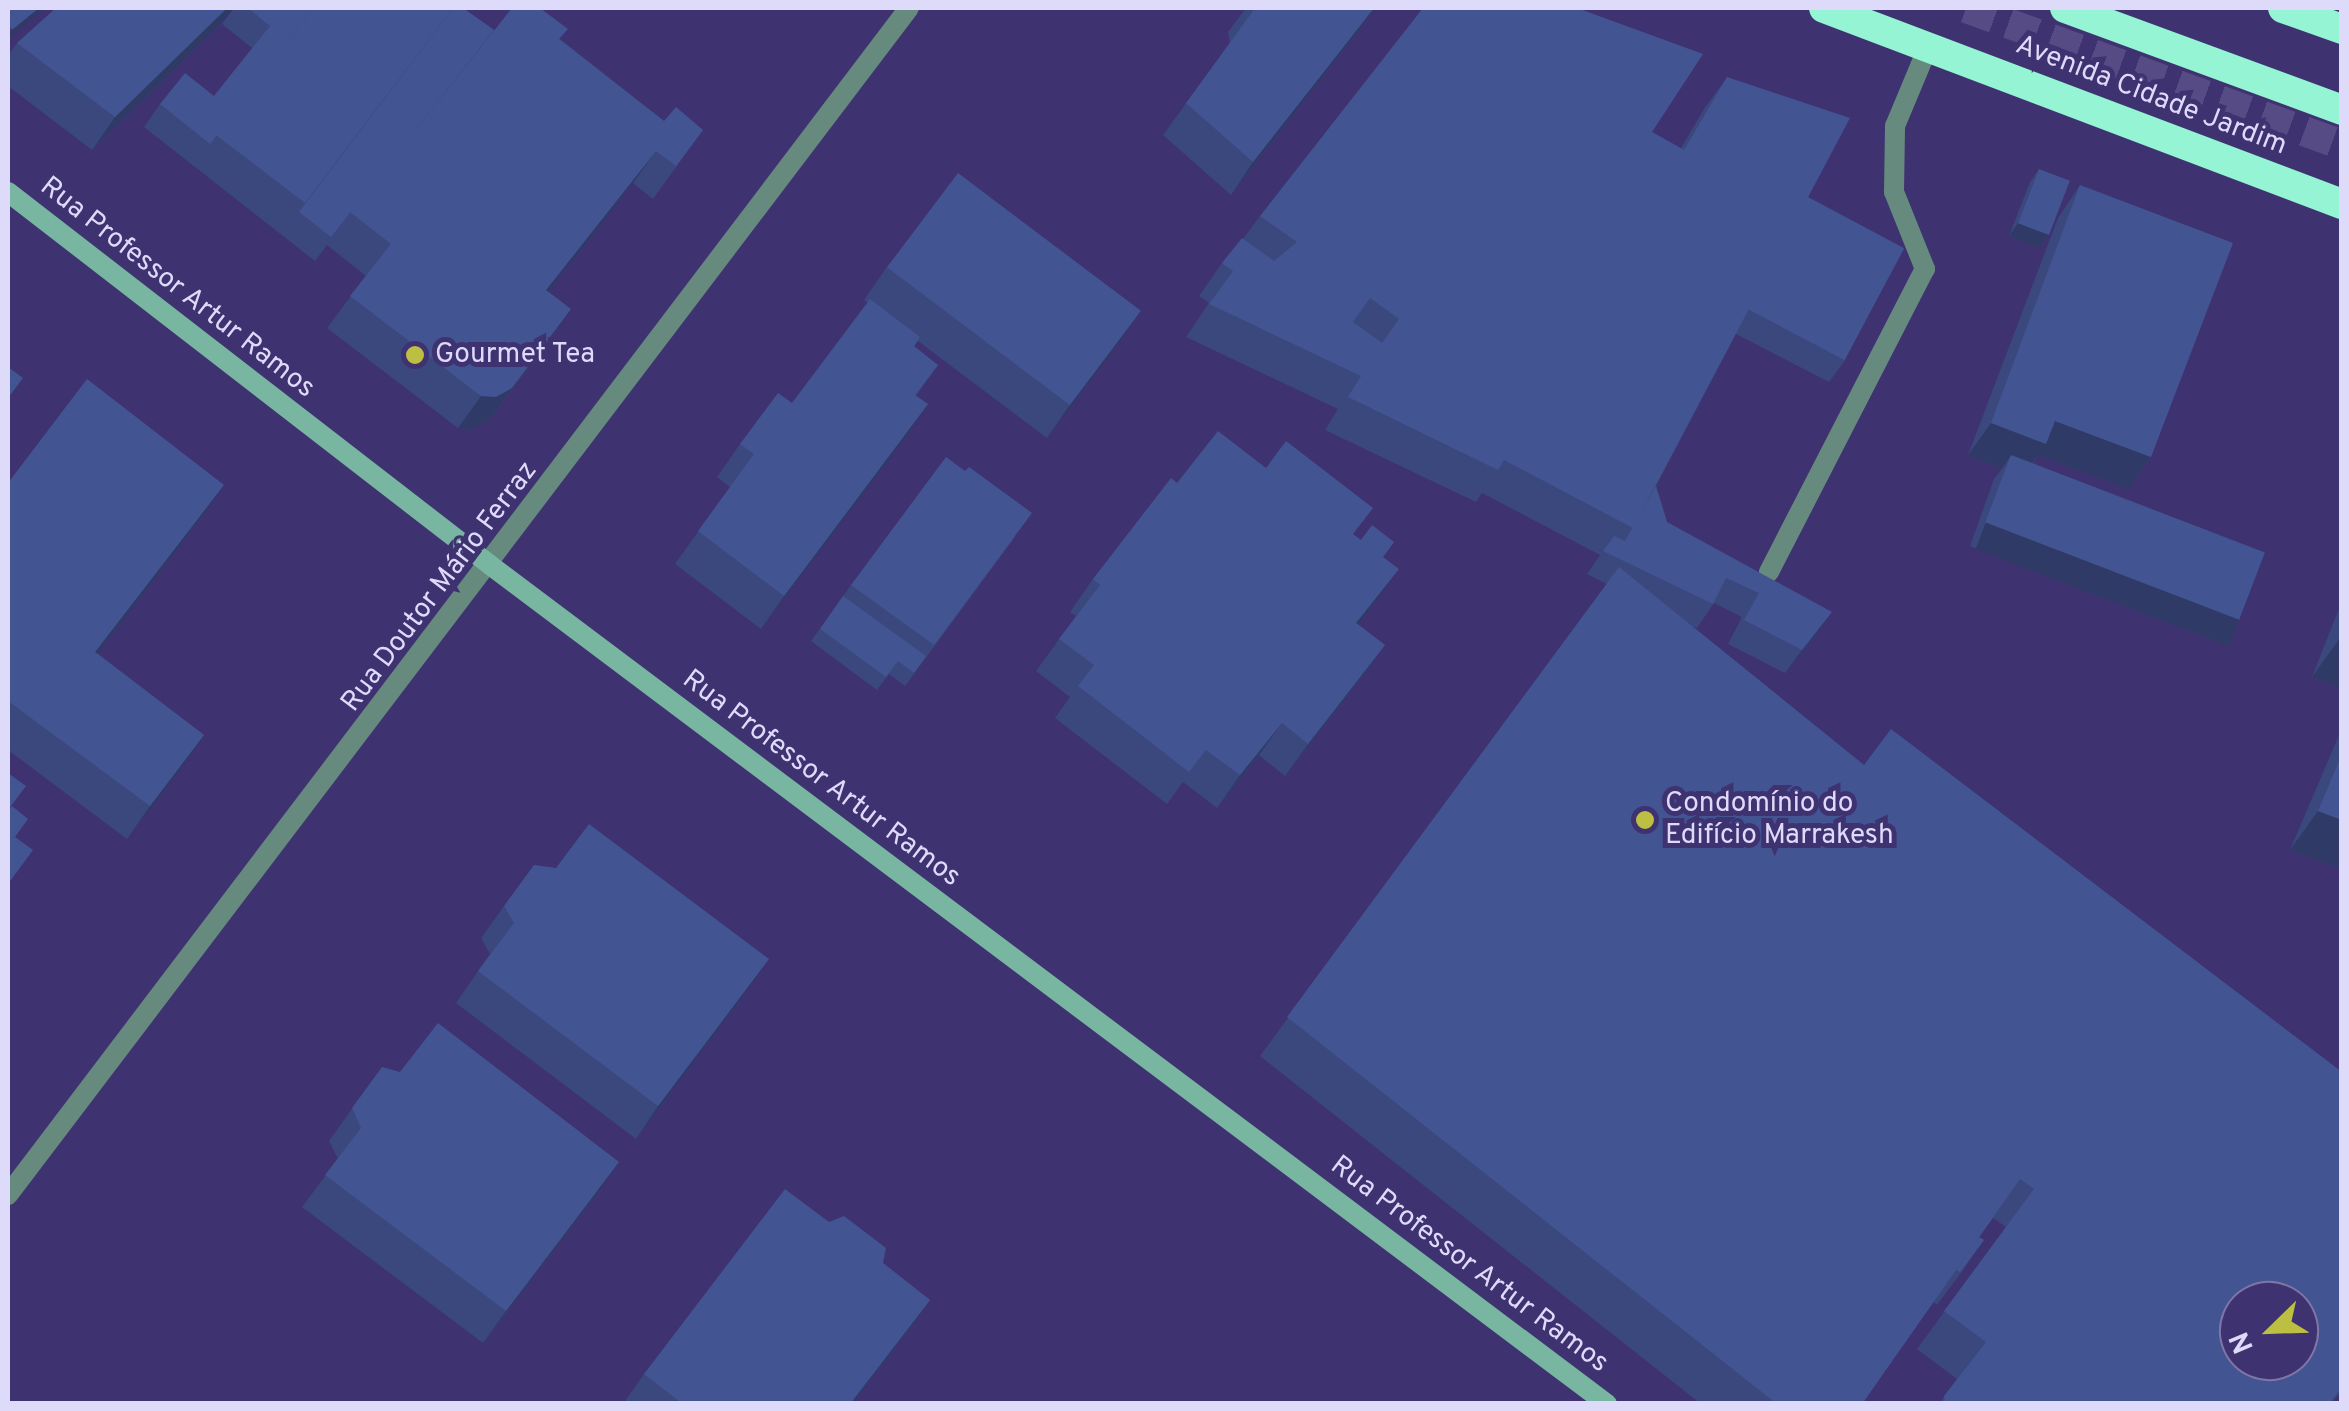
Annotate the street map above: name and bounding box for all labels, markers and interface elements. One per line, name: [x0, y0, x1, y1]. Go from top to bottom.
street label: Avenida Cidade Jardim: [2011, 29, 2291, 163]
street label: Rua Professor Artur Ramos: [32, 170, 322, 406]
place label: Gourmet Tea: [435, 338, 596, 372]
marker: Gourmet Tea: [404, 344, 426, 366]
street label: Rua Doutor Mário Ferraz: [335, 455, 545, 719]
street label: Rua Professor Artur Ramos: [675, 663, 967, 895]
place label: Condomínio do Edifício Marrakesh: [1665, 787, 1894, 853]
marker: Condomínio do Edifício Marrakesh: [1634, 809, 1656, 831]
street label: Rua Professor Artur Ramos: [1323, 1149, 1615, 1381]
north arrow: [2219, 1281, 2319, 1381]
text: N: [2223, 1326, 2264, 1358]

